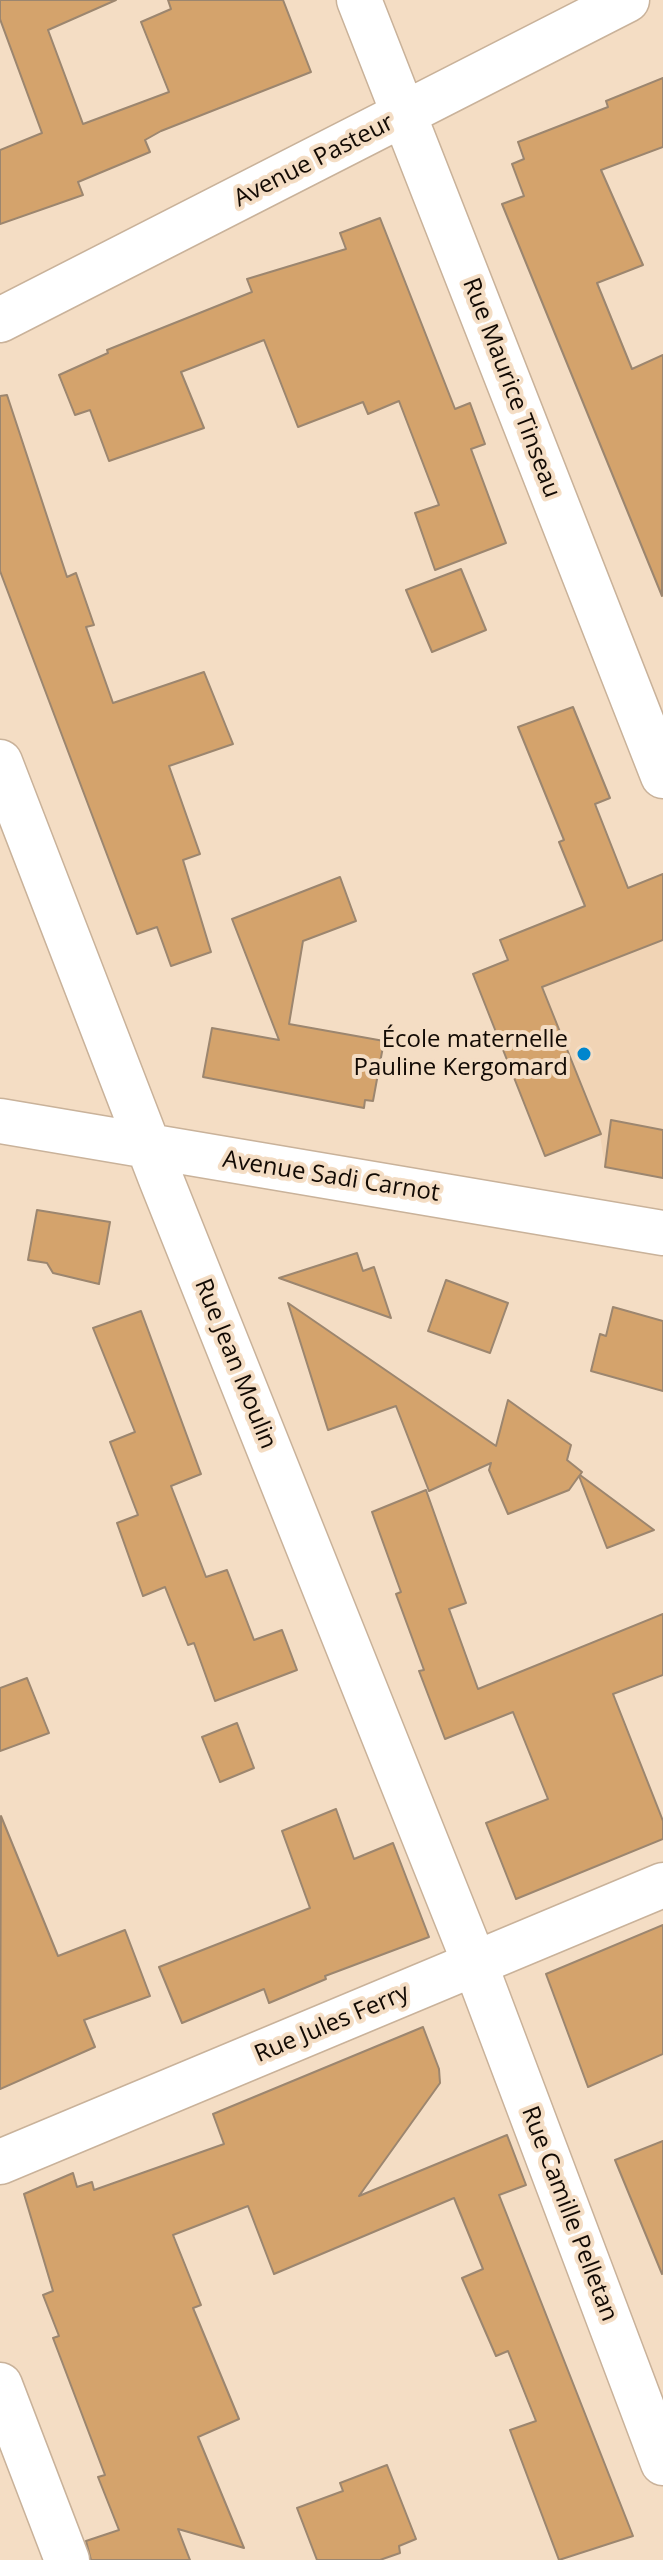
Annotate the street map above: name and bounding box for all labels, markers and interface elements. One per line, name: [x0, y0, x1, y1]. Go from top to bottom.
street label: Avenue Pasteur: [229, 108, 399, 214]
street label: Rue Maurice Tinseau: [456, 274, 566, 502]
place label: École maternelle Pauline Kergomard: [353, 1026, 568, 1082]
marker: École maternelle Pauline Kergomard: [575, 1045, 593, 1063]
street label: Avenue Sadi Carnot: [220, 1146, 442, 1208]
street label: Rue Jean Moulin: [188, 1275, 282, 1453]
street label: Rue Jules Ferry: [250, 1978, 414, 2070]
street label: Rue Camille Pelletan: [515, 2102, 623, 2326]

